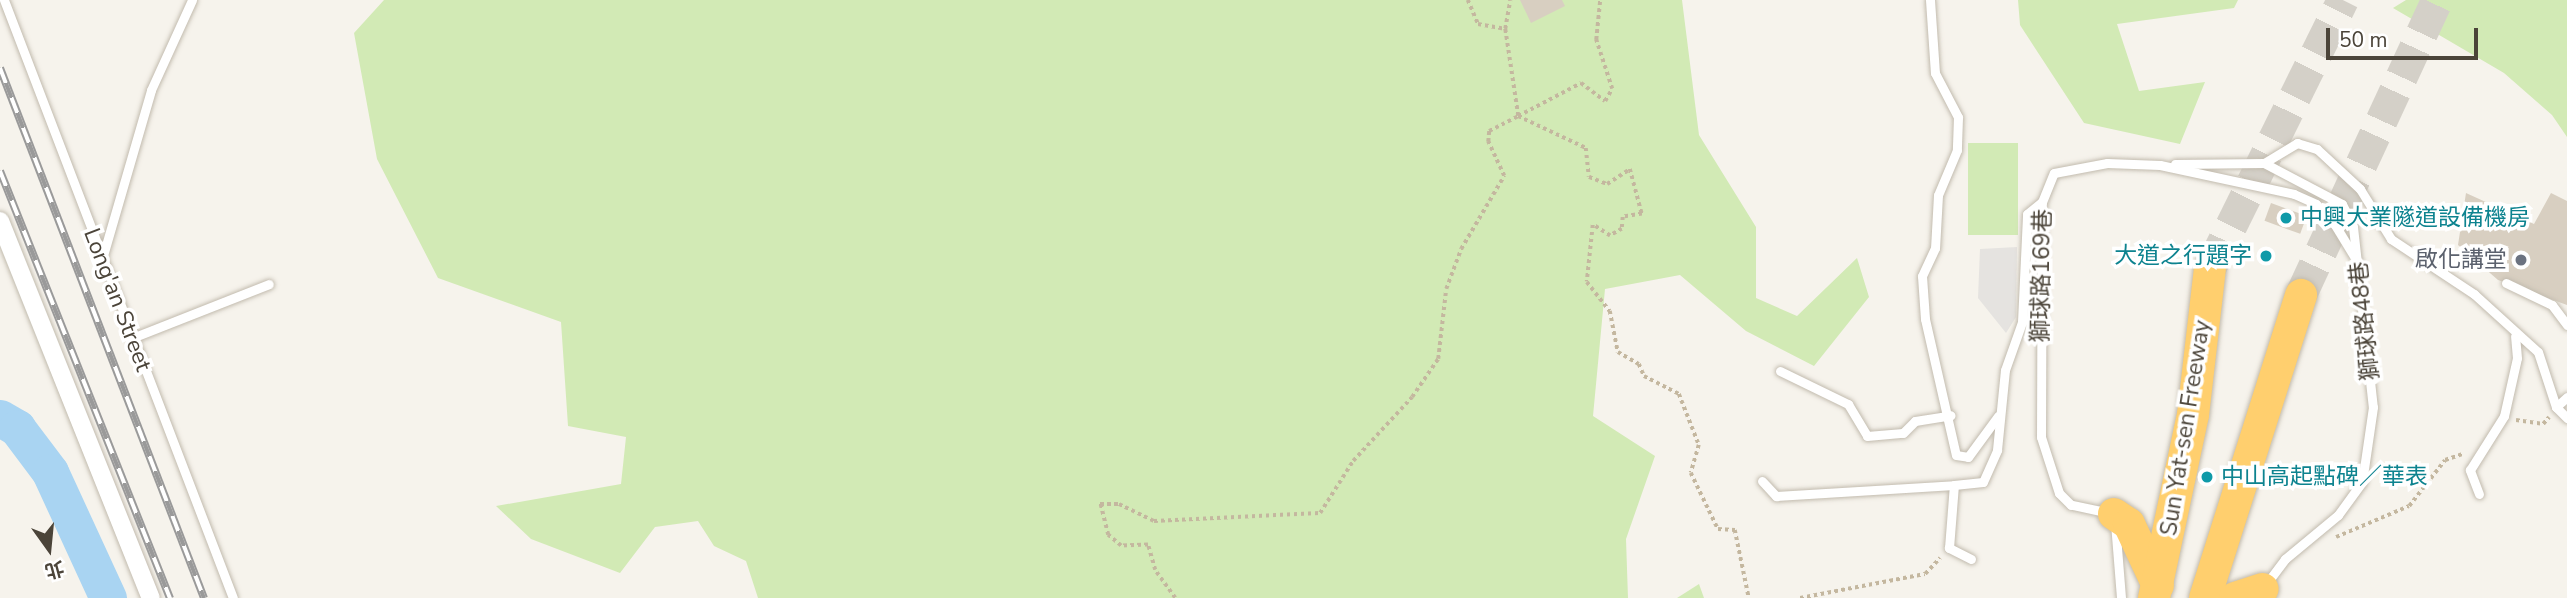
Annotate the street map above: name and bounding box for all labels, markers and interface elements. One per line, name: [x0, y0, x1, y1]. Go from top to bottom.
scale bar: [2329, 14, 2481, 58]
text: 50 m: [2339, 26, 2388, 54]
place label: 中興大業隧道設備機房: [2300, 204, 2530, 232]
street label: 獅球路169巷: [2027, 209, 2057, 343]
marker: 中興大業隧道設備機房: [2278, 210, 2294, 226]
street label: Long'an Street: [77, 225, 157, 375]
place label: 大道之行題字: [2114, 242, 2252, 270]
place label: 啟化講堂: [2415, 246, 2507, 274]
marker: 大道之行題字: [2258, 248, 2274, 264]
marker: 啟化講堂: [2513, 252, 2529, 268]
street label: 獅球路48巷: [2345, 260, 2385, 382]
street label: Sun Yat-sen Freeway: [2155, 318, 2217, 538]
place label: 中山高起點碑／華表: [2221, 463, 2428, 491]
marker: 中山高起點碑／華表: [2199, 469, 2215, 485]
north arrow: [14, 514, 84, 584]
text: 北: [42, 554, 67, 584]

